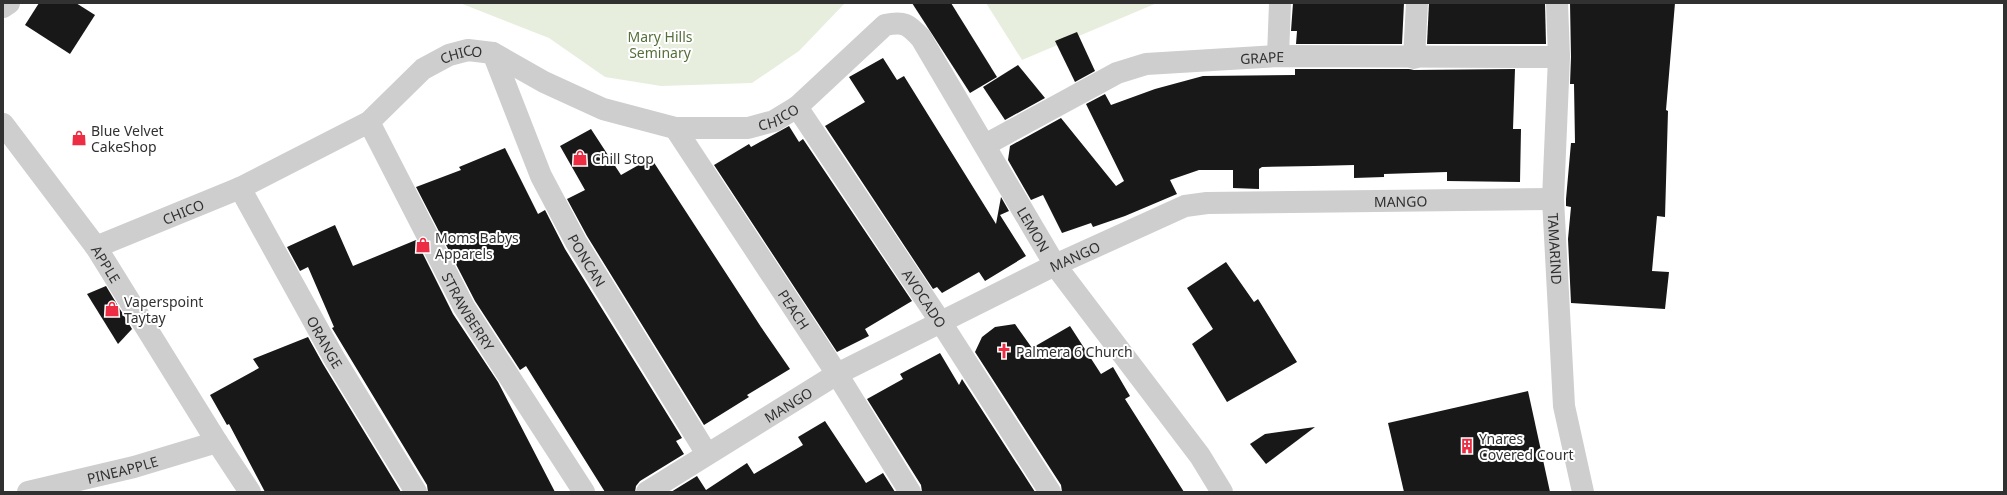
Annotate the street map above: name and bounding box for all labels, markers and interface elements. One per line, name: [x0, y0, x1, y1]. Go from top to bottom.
park label: Mary Hills Seminary: [627, 27, 693, 62]
street label: CHICO: [436, 40, 483, 68]
street label: GRAPE: [1239, 46, 1284, 68]
street label: CHICO: [756, 99, 802, 134]
place label: Blue Velvet CakeShop: [91, 121, 164, 156]
shop icon: Blue Velvet CakeShop: [70, 129, 88, 147]
shop icon: Chill Stop: [571, 149, 589, 167]
place label: Chill Stop: [592, 149, 654, 168]
street label: MANGO: [1374, 191, 1428, 211]
street label: CHICO: [159, 194, 207, 228]
street label: LEMON: [1013, 203, 1055, 255]
street label: TAMARIND: [1544, 212, 1567, 285]
place label: Moms Babys Apparels: [435, 228, 519, 263]
street label: PONCAN: [564, 230, 611, 290]
shop icon: Moms Babys Apparels: [414, 236, 432, 254]
street label: MANGO: [1046, 236, 1103, 276]
street label: APPLE: [88, 241, 125, 286]
street label: AVOCADO: [898, 265, 951, 331]
street label: STRAWBERRY: [438, 269, 499, 354]
street label: PEACH: [774, 286, 814, 333]
place label: Vaperspoint Taytay: [124, 292, 203, 327]
shop icon: Vaperspoint Taytay: [103, 300, 121, 318]
street label: ORANGE: [303, 312, 348, 372]
church icon: Palmera 6 Church: [995, 342, 1013, 360]
place label: Palmera 6 Church: [1016, 342, 1133, 361]
street label: MANGO: [760, 382, 816, 427]
place label: Ynares Covered Court: [1479, 429, 1574, 464]
building icon: Ynares Covered Court: [1458, 437, 1476, 455]
street label: PINEAPPLE: [85, 451, 160, 487]

